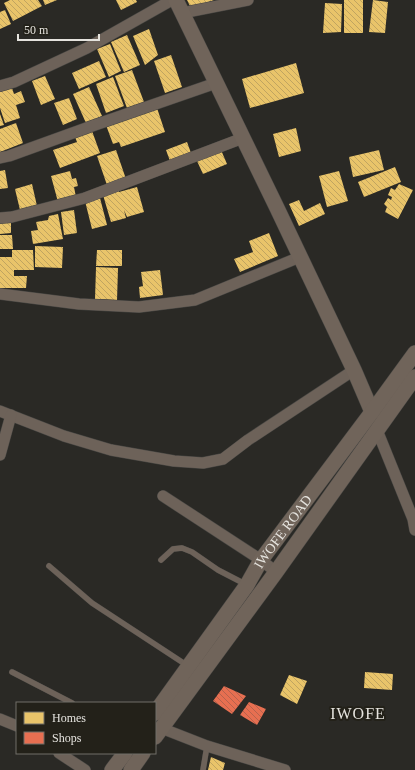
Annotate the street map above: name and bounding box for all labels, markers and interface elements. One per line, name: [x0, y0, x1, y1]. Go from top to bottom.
scale bar: [18, 16, 99, 42]
text: 50 m: [24, 23, 49, 37]
street label: IWOFE ROAD: [251, 492, 315, 571]
legend: [16, 702, 156, 754]
district label: IWOFE: [330, 705, 386, 722]
text: Homes: [52, 711, 86, 725]
text: Shops: [52, 731, 82, 745]

